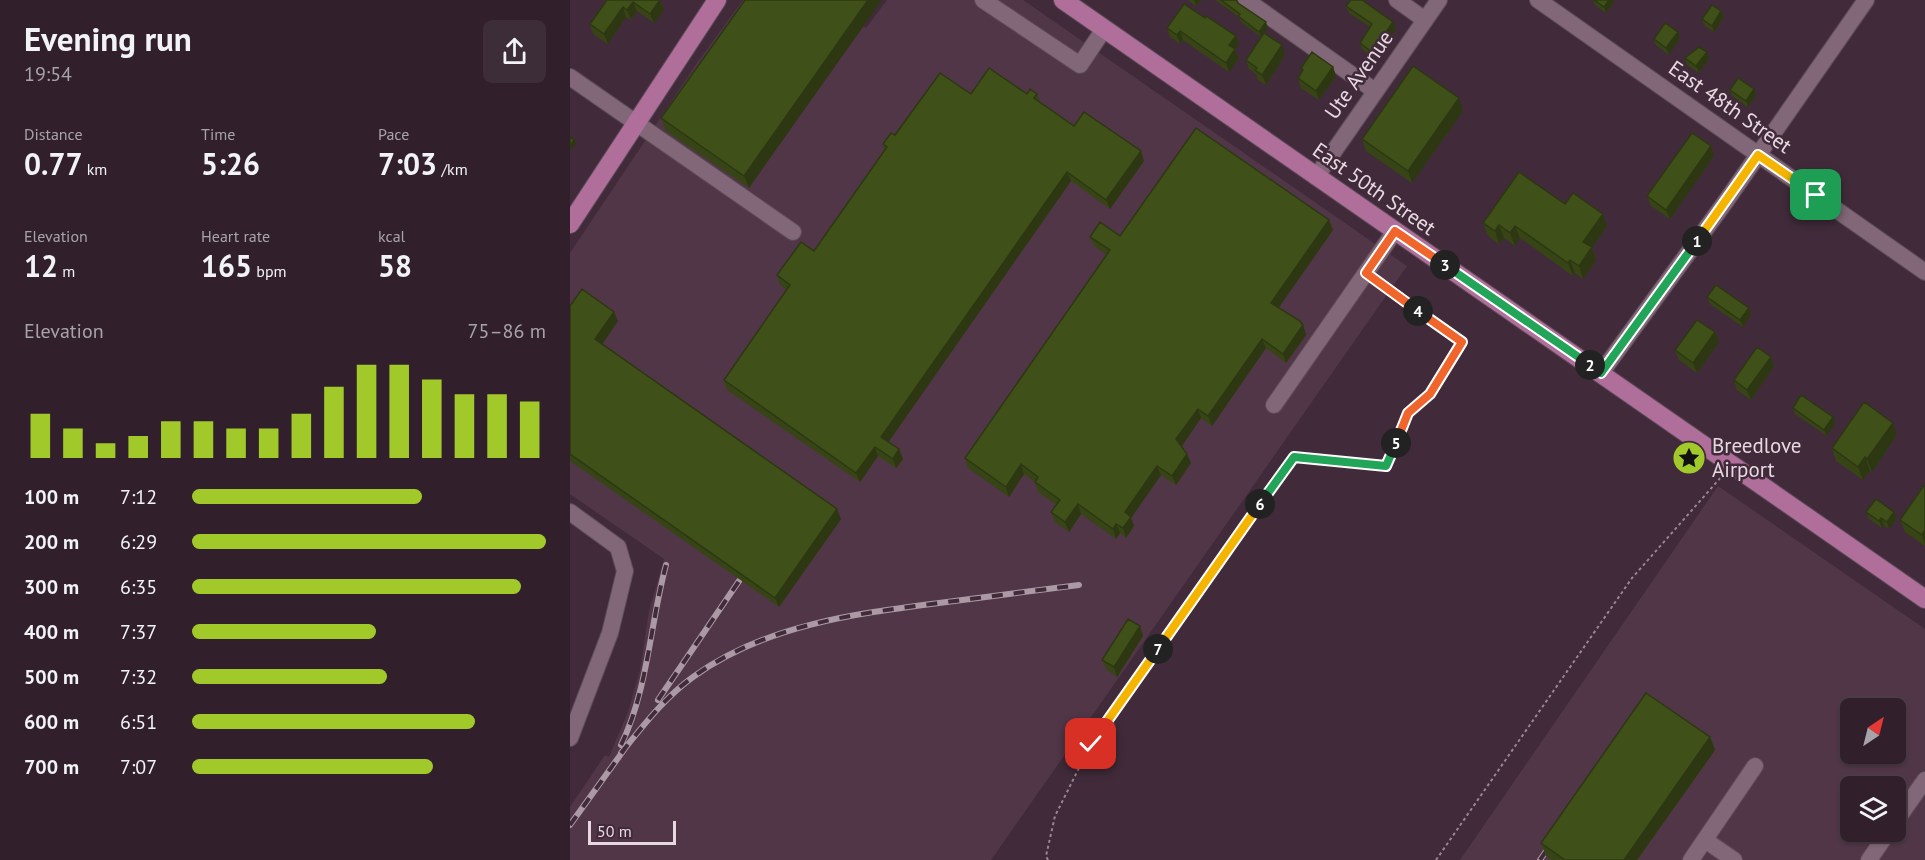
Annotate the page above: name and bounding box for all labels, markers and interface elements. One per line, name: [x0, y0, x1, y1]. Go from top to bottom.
text: Evening run: [24, 17, 192, 60]
button: share: [483, 20, 546, 83]
street label: Ute Avenue: [1318, 25, 1399, 124]
street label: East 48th Street: [1664, 54, 1797, 159]
text: 19:54: [24, 61, 72, 87]
text: Distance: [24, 124, 83, 144]
text: Time: [201, 124, 235, 144]
text: Pace: [378, 124, 409, 144]
street label: East 50th Street: [1308, 136, 1441, 241]
text: 0.77: [24, 144, 82, 183]
text: 5:26: [201, 144, 260, 183]
text: 7:03: [378, 144, 437, 183]
text: km: [82, 159, 107, 179]
text: /km: [437, 159, 468, 179]
pin: [1790, 169, 1841, 220]
icon: arrive: [1799, 178, 1832, 211]
text: Elevation: [24, 226, 88, 246]
text: Heart rate: [201, 226, 270, 246]
text: kcal: [378, 226, 405, 246]
pin: 1: [1682, 226, 1712, 256]
text: 1: [1692, 231, 1702, 251]
text: 12: [24, 246, 58, 285]
text: 165: [201, 246, 252, 285]
text: 58: [378, 246, 412, 285]
pin: 3: [1430, 250, 1460, 280]
text: 3: [1440, 255, 1450, 275]
text: m: [58, 261, 75, 281]
text: bpm: [252, 261, 287, 281]
pin: 4: [1403, 296, 1433, 326]
text: 4: [1413, 301, 1423, 321]
text: Elevation: [24, 318, 104, 344]
text: 75–86 m: [468, 318, 546, 344]
pin: 2: [1575, 350, 1605, 380]
text: 2: [1585, 355, 1595, 375]
pin: 5: [1381, 428, 1411, 458]
place label: Breedlove Airport: [1712, 432, 1802, 483]
text: 5: [1391, 433, 1401, 453]
place icon: Breedlove Airport: [1671, 440, 1707, 476]
text: 100 m: [24, 484, 79, 510]
text: 7:12: [120, 484, 157, 510]
pin: 6: [1245, 489, 1275, 519]
text: 6: [1255, 494, 1265, 514]
text: 200 m: [24, 529, 79, 555]
text: 6:29: [120, 529, 157, 555]
text: 300 m: [24, 574, 79, 600]
text: 6:35: [120, 574, 157, 600]
text: 400 m: [24, 619, 79, 645]
text: 7:37: [120, 619, 157, 645]
pin: 7: [1143, 634, 1173, 664]
text: 7: [1153, 639, 1163, 659]
text: 500 m: [24, 664, 79, 690]
text: 7:32: [120, 664, 157, 690]
north arrow: [1840, 698, 1906, 764]
map controls: [1840, 698, 1906, 842]
text: 600 m: [24, 709, 79, 735]
text: 6:51: [120, 709, 157, 735]
pin: [1065, 718, 1116, 769]
icon: check: [1074, 727, 1107, 760]
text: 700 m: [24, 754, 79, 780]
text: 7:07: [120, 754, 157, 780]
button: layers: [1840, 776, 1906, 842]
scale bar: [588, 818, 676, 846]
text: 50 m: [597, 821, 632, 841]

